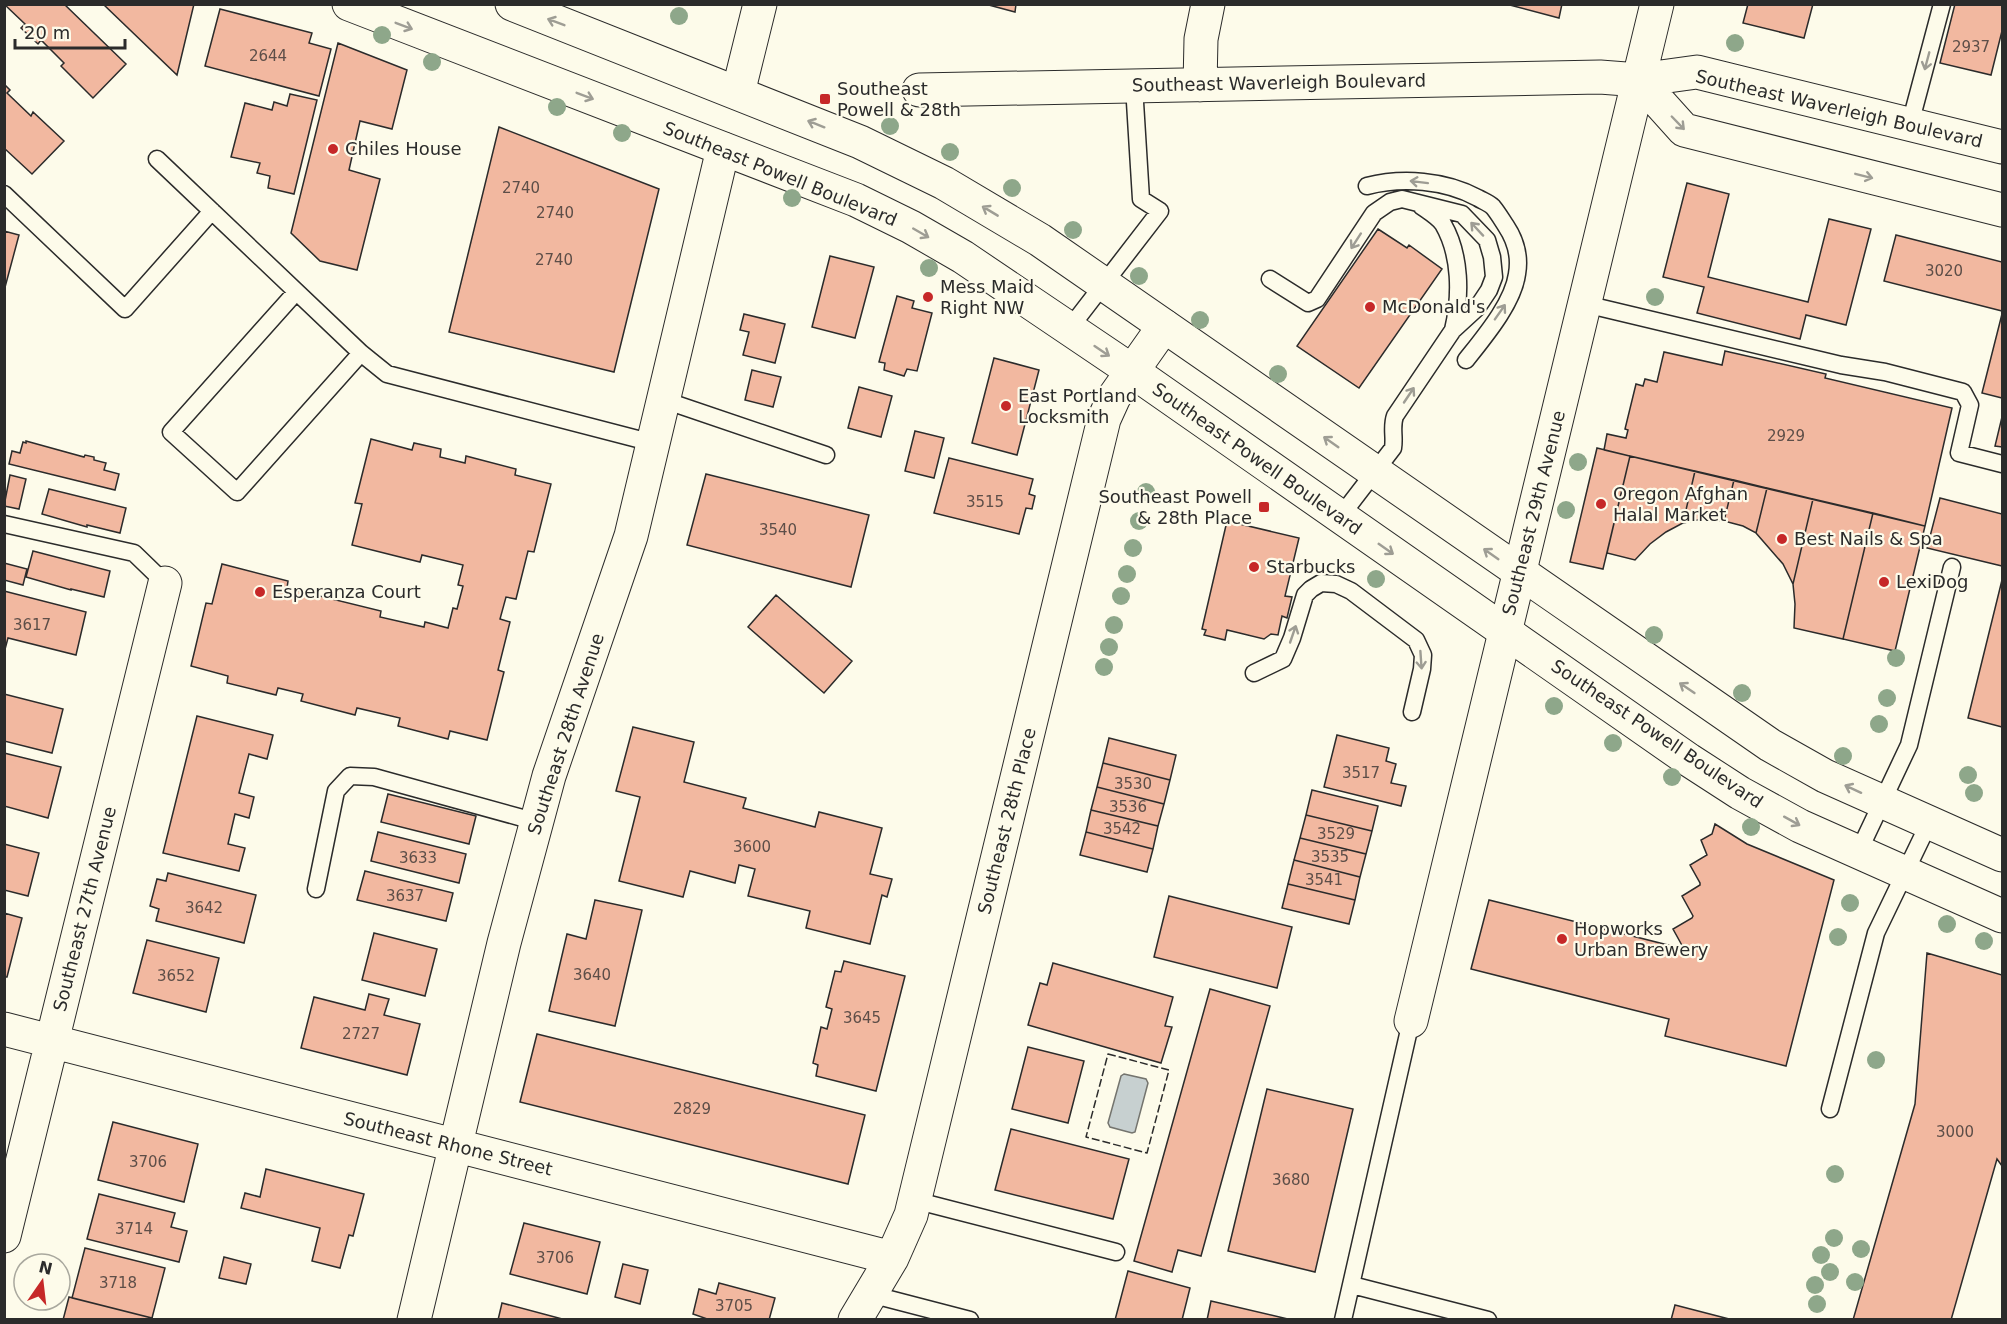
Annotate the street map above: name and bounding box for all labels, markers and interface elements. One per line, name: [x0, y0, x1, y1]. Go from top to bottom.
scale bar: [15, 12, 124, 50]
one-way arrow: [547, 16, 566, 27]
one-way arrow: [394, 21, 412, 32]
text: 20 m: [24, 22, 70, 43]
house number: 2937: [1952, 38, 1990, 56]
house number: 2644: [249, 47, 287, 65]
one-way arrow: [1920, 51, 1932, 70]
street label: Southeast Waverleigh Boulevard: [1693, 65, 1985, 152]
street label: Southeast Waverleigh Boulevard: [1132, 69, 1426, 96]
place label: Southeast Powell & 28th: [837, 78, 961, 120]
one-way arrow: [576, 91, 594, 102]
marker: Southeast Powell & 28th: [818, 92, 832, 106]
one-way arrow: [1670, 115, 1685, 130]
street label: Southeast Powell Boulevard: [660, 117, 900, 230]
one-way arrow: [807, 118, 825, 129]
place label: Chiles House: [345, 138, 462, 159]
marker: Chiles House: [326, 142, 340, 156]
one-way arrow: [1854, 170, 1873, 182]
one-way arrow: [1410, 176, 1430, 187]
house number: 2740: [502, 179, 540, 197]
house number: 2740: [536, 204, 574, 222]
one-way arrow: [982, 204, 999, 216]
one-way arrow: [1470, 221, 1484, 236]
one-way arrow: [912, 227, 929, 239]
one-way arrow: [1349, 232, 1361, 249]
house number: 2740: [535, 251, 573, 269]
house number: 3020: [1925, 262, 1963, 280]
place label: Mess Maid Right NW: [940, 276, 1034, 318]
marker: Mess Maid Right NW: [921, 290, 935, 304]
place label: McDonald's: [1382, 296, 1486, 317]
marker: McDonald's: [1363, 300, 1377, 314]
one-way arrow: [1494, 304, 1506, 321]
one-way arrow: [1093, 345, 1110, 357]
street label: Southeast Powell Boulevard: [1149, 378, 1366, 539]
place label: East Portland Locksmith: [1018, 385, 1137, 427]
one-way arrow: [1403, 387, 1415, 404]
marker: East Portland Locksmith: [999, 399, 1013, 413]
street label: Southeast 29th Avenue: [1498, 408, 1569, 618]
house number: 2929: [1767, 427, 1805, 445]
one-way arrow: [1324, 436, 1340, 448]
place label: Oregon Afghan Halal Market: [1613, 483, 1748, 525]
place label: Southeast Powell & 28th Place: [1098, 486, 1252, 528]
house number: 3515: [966, 493, 1004, 511]
marker: Oregon Afghan Halal Market: [1594, 497, 1608, 511]
marker: Southeast Powell & 28th Place: [1257, 500, 1271, 514]
house number: 3540: [759, 521, 797, 539]
place label: Best Nails & Spa: [1794, 528, 1943, 549]
marker: Best Nails & Spa: [1775, 532, 1789, 546]
one-way arrow: [1377, 543, 1394, 555]
one-way arrow: [1483, 547, 1500, 560]
place label: Starbucks: [1266, 556, 1355, 577]
marker: Starbucks: [1247, 560, 1261, 574]
place label: LexiDog: [1896, 571, 1968, 592]
marker: LexiDog: [1877, 575, 1891, 589]
place label: Esperanza Court: [272, 581, 421, 602]
marker: Esperanza Court: [253, 585, 267, 599]
house number: 3617: [13, 616, 51, 634]
one-way arrow: [1289, 625, 1300, 644]
street label: Southeast 28th Avenue: [523, 630, 608, 837]
one-way arrow: [1416, 650, 1427, 669]
street label: Southeast Powell Boulevard: [1548, 655, 1767, 812]
one-way arrow: [1679, 682, 1695, 694]
street label: Southeast 28th Place: [973, 725, 1040, 916]
house number: 3517: [1342, 764, 1380, 782]
house number: 3530: [1114, 775, 1152, 793]
one-way arrow: [1844, 783, 1862, 795]
house number: 3536: [1109, 798, 1147, 816]
street label: Southeast 27th Avenue: [49, 804, 120, 1014]
one-way arrow: [1783, 815, 1800, 827]
house number: 3542: [1103, 820, 1141, 838]
house number: 3529: [1317, 825, 1355, 843]
house number: 3600: [733, 838, 771, 856]
house number: 3535: [1311, 848, 1349, 866]
house number: 3633: [399, 849, 437, 867]
house number: 3541: [1305, 871, 1343, 889]
house number: 3637: [386, 887, 424, 905]
house number: 3642: [185, 899, 223, 917]
place label: Hopworks Urban Brewery: [1574, 918, 1709, 960]
marker: Hopworks Urban Brewery: [1555, 932, 1569, 946]
house number: 3640: [573, 966, 611, 984]
house number: 3652: [157, 967, 195, 985]
house number: 3645: [843, 1009, 881, 1027]
house number: 2727: [342, 1025, 380, 1043]
house number: 2829: [673, 1100, 711, 1118]
street label: Southeast Rhone Street: [342, 1107, 555, 1180]
house number: 3000: [1936, 1123, 1974, 1141]
house number: 3706: [129, 1153, 167, 1171]
house number: 3680: [1272, 1171, 1310, 1189]
house number: 3714: [115, 1220, 153, 1238]
house number: 3706: [536, 1249, 574, 1267]
north arrow: [12, 1252, 72, 1312]
text: N: [37, 1257, 54, 1279]
house number: 3718: [99, 1274, 137, 1292]
house number: 3705: [715, 1297, 753, 1315]

